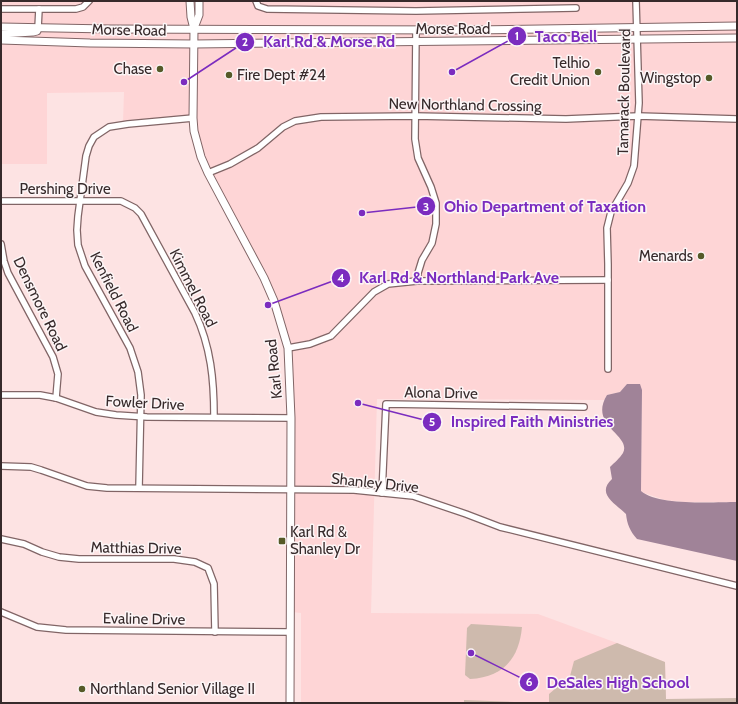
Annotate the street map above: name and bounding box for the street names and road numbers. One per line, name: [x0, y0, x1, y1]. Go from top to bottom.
street label: Morse Road: [91, 20, 167, 40]
street label: Morse Road: [416, 20, 490, 38]
street label: Tamarack Boulevard: [614, 28, 634, 156]
street label: New Northland Crossing: [388, 95, 542, 115]
street label: Pershing Drive: [19, 180, 111, 198]
street label: Kimmel Road: [166, 246, 220, 330]
street label: Kenfield Road: [86, 249, 142, 335]
street label: Densmore Road: [9, 254, 71, 354]
street label: Karl Road: [262, 338, 286, 400]
street label: Alona Drive: [404, 383, 478, 403]
street label: Fowler Drive: [105, 392, 185, 414]
street label: Shanley Drive: [330, 469, 420, 497]
street label: Matthias Drive: [90, 538, 182, 558]
street label: Evaline Drive: [103, 609, 186, 629]

